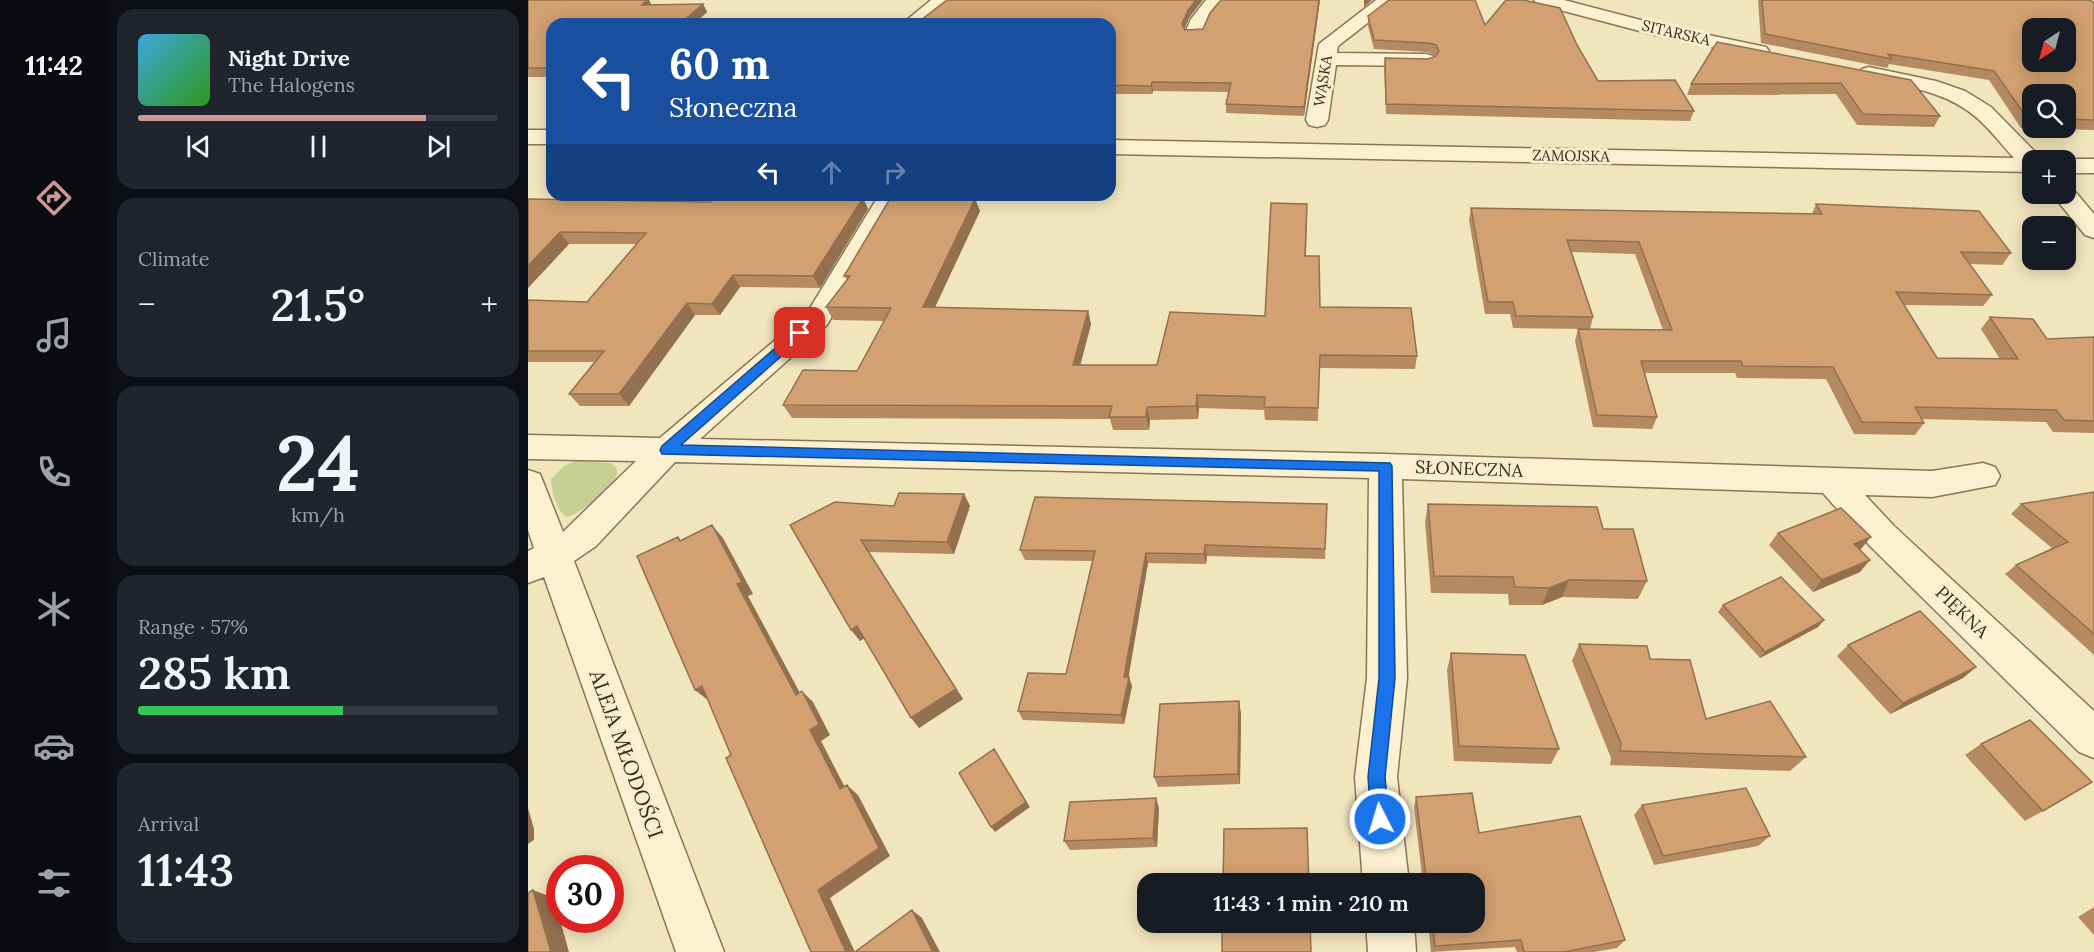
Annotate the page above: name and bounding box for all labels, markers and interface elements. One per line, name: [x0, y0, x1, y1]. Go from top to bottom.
street label: SITARSKA: [1640, 15, 1713, 50]
north arrow: [2022, 18, 2076, 72]
map controls: [2022, 18, 2076, 270]
text: 60 m: [669, 37, 770, 91]
icon: left: [570, 42, 648, 120]
text: Night Drive: [228, 44, 350, 72]
text: 11:42: [25, 48, 83, 82]
street label: WĄSKA: [1309, 53, 1336, 108]
text: The Halogens: [228, 72, 355, 97]
button: search: [2022, 84, 2076, 138]
text: Słoneczna: [669, 90, 797, 124]
icon: previous: [182, 130, 215, 163]
icon: pause: [302, 130, 335, 163]
icon: next: [422, 130, 455, 163]
street label: ZAMOJSKA: [1532, 145, 1611, 166]
button: +: [2022, 150, 2076, 204]
icon: left: [752, 156, 785, 189]
icon: ahead: [815, 156, 848, 189]
icon: right: [878, 156, 911, 189]
icon: directions: [33, 177, 75, 219]
button: −: [2022, 216, 2076, 270]
text: Climate: [138, 246, 210, 271]
text: 21.5°: [271, 276, 365, 333]
text: −: [138, 283, 156, 325]
text: +: [481, 283, 498, 325]
pin: [774, 307, 825, 358]
icon: music: [33, 314, 75, 356]
icon: arrive: [783, 316, 816, 349]
text: 24: [276, 413, 360, 512]
icon: phone: [33, 451, 75, 493]
street label: SŁONECZNA: [1415, 455, 1524, 482]
text: km/h: [291, 502, 345, 527]
street label: PIĘKNA: [1931, 581, 1994, 643]
icon: climate: [33, 588, 75, 630]
text: Range · 57%: [138, 614, 248, 639]
text: 285 km: [138, 644, 291, 701]
street label: ALEJA MŁODOŚCI: [583, 665, 670, 842]
icon: car: [33, 725, 75, 767]
position arrow: [1348, 787, 1412, 851]
text: Arrival: [138, 811, 199, 836]
text: 11:43: [138, 841, 234, 898]
speed limit sign: 30: [546, 855, 624, 933]
icon: filters: [33, 862, 75, 904]
text: 11:43 · 1 min · 210 m: [1213, 889, 1409, 917]

